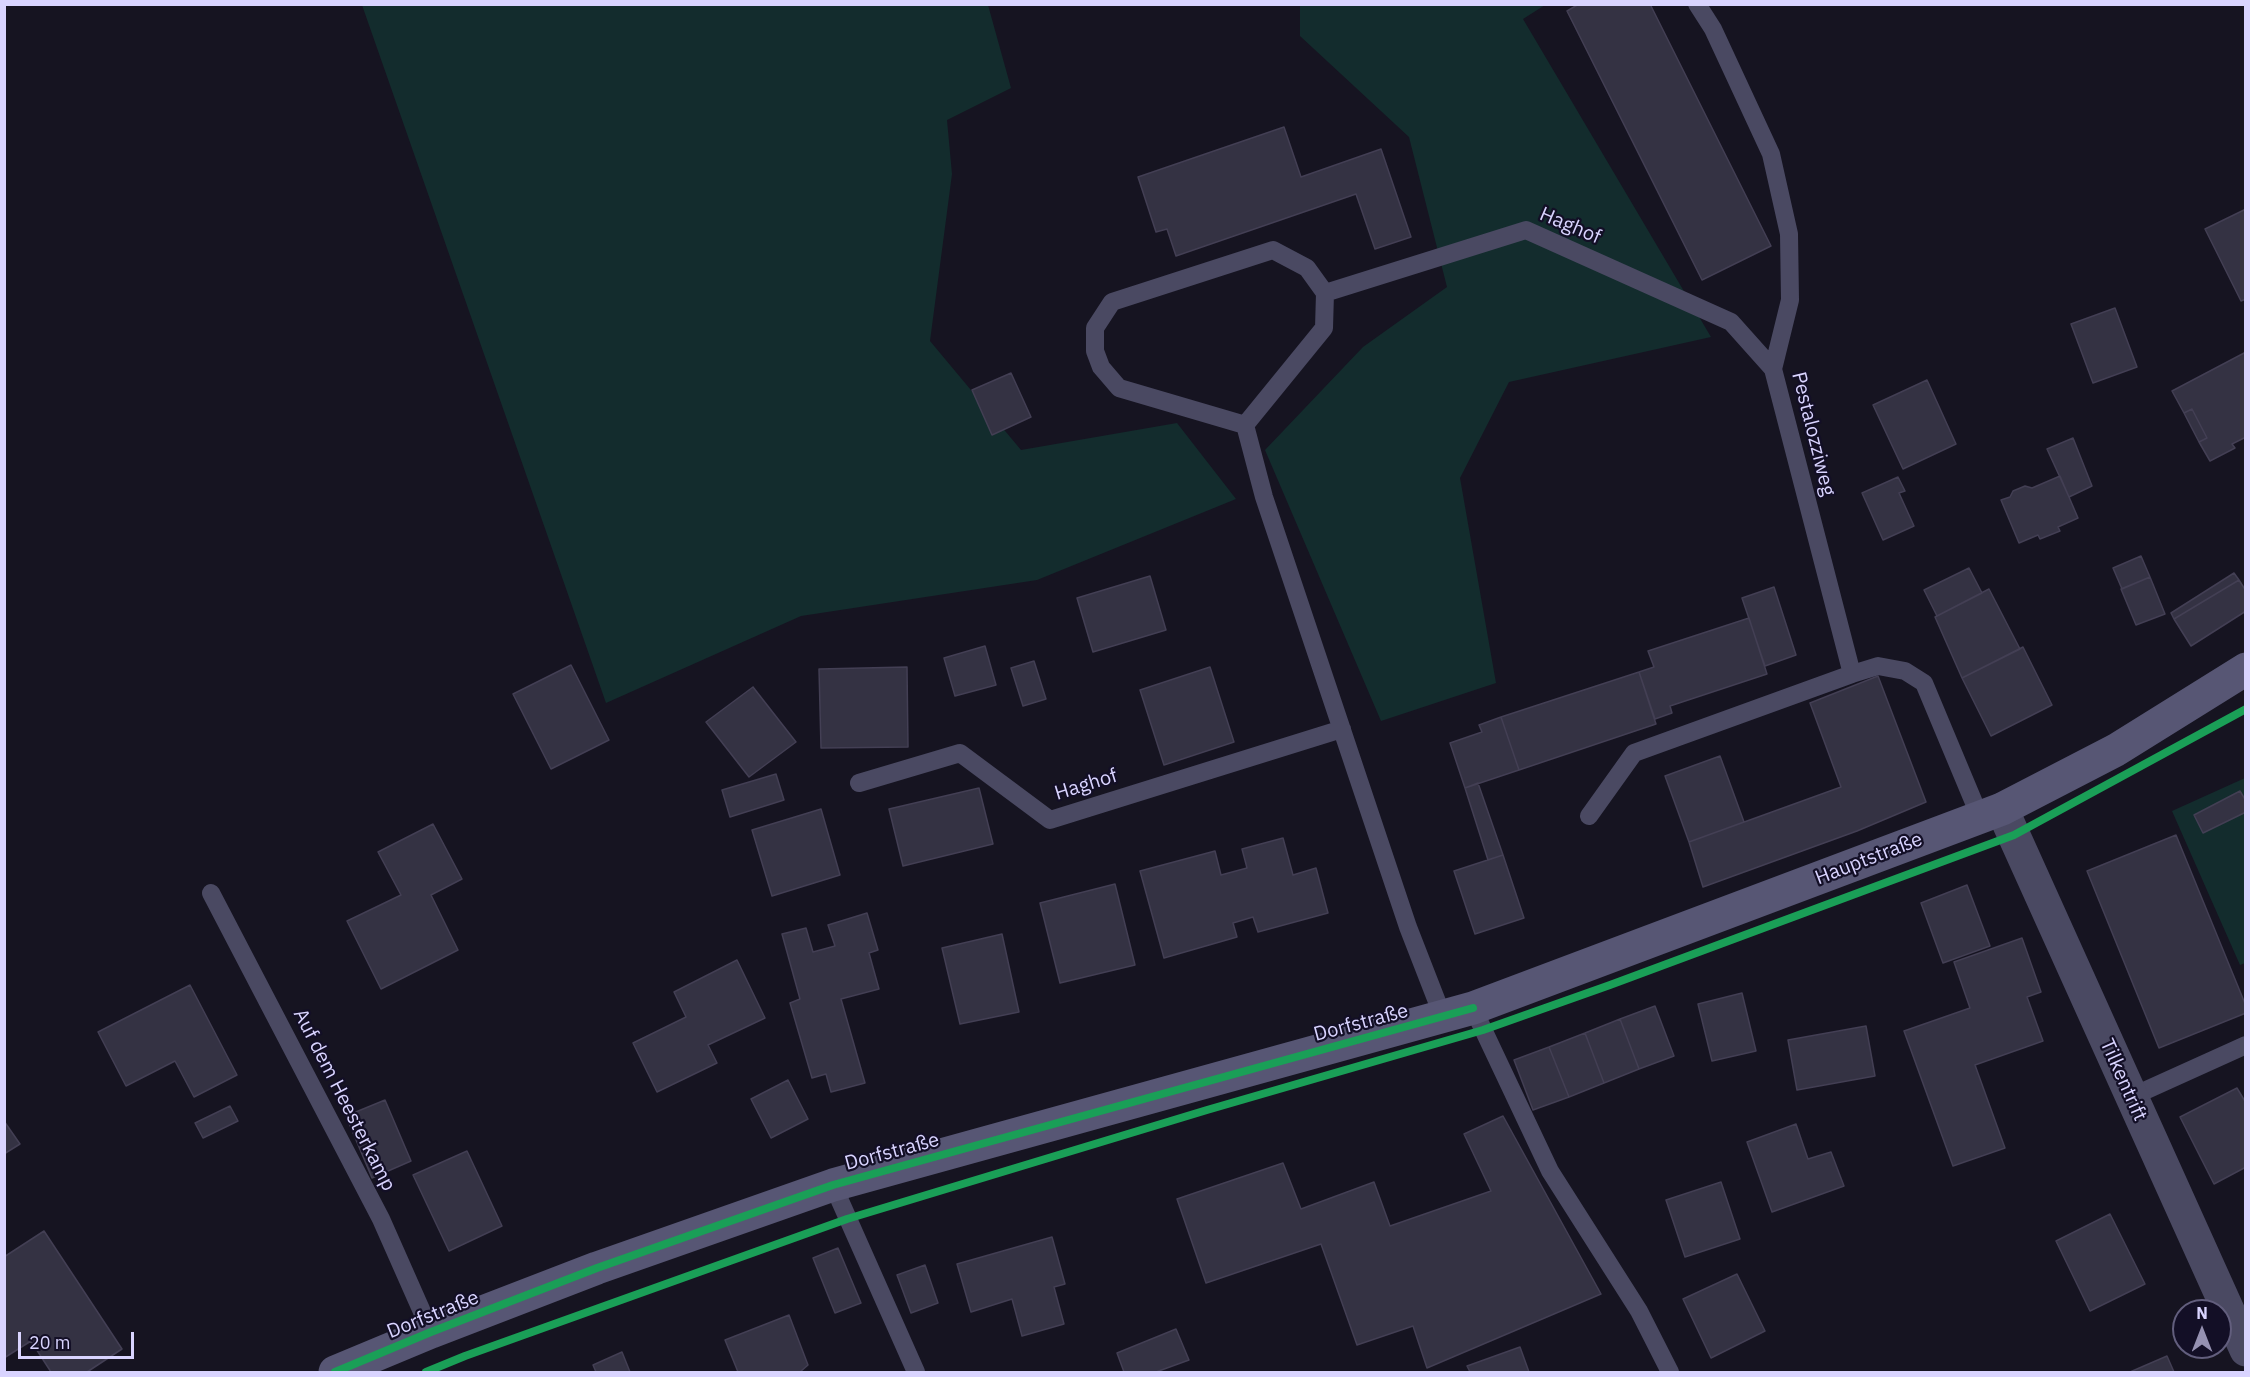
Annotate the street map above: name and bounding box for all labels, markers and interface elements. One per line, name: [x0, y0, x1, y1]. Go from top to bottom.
street label: Haghof: [1536, 202, 1604, 250]
street label: Pestalozziweg: [1786, 370, 1840, 498]
street label: Haghof: [1052, 764, 1120, 806]
street label: Hauptstraße: [1812, 828, 1926, 890]
street label: Dorfstraße: [1311, 999, 1411, 1047]
street label: Auf dem Heesterkamp: [288, 1005, 400, 1195]
street label: Tilkentrift: [2094, 1035, 2152, 1125]
street label: Dorfstraße: [842, 1128, 942, 1176]
street label: Dorfstraße: [384, 1286, 482, 1344]
north arrow: [2172, 1299, 2232, 1359]
text: N: [2196, 1303, 2208, 1323]
scale bar: [21, 1320, 136, 1358]
text: 20 m: [29, 1331, 71, 1354]

